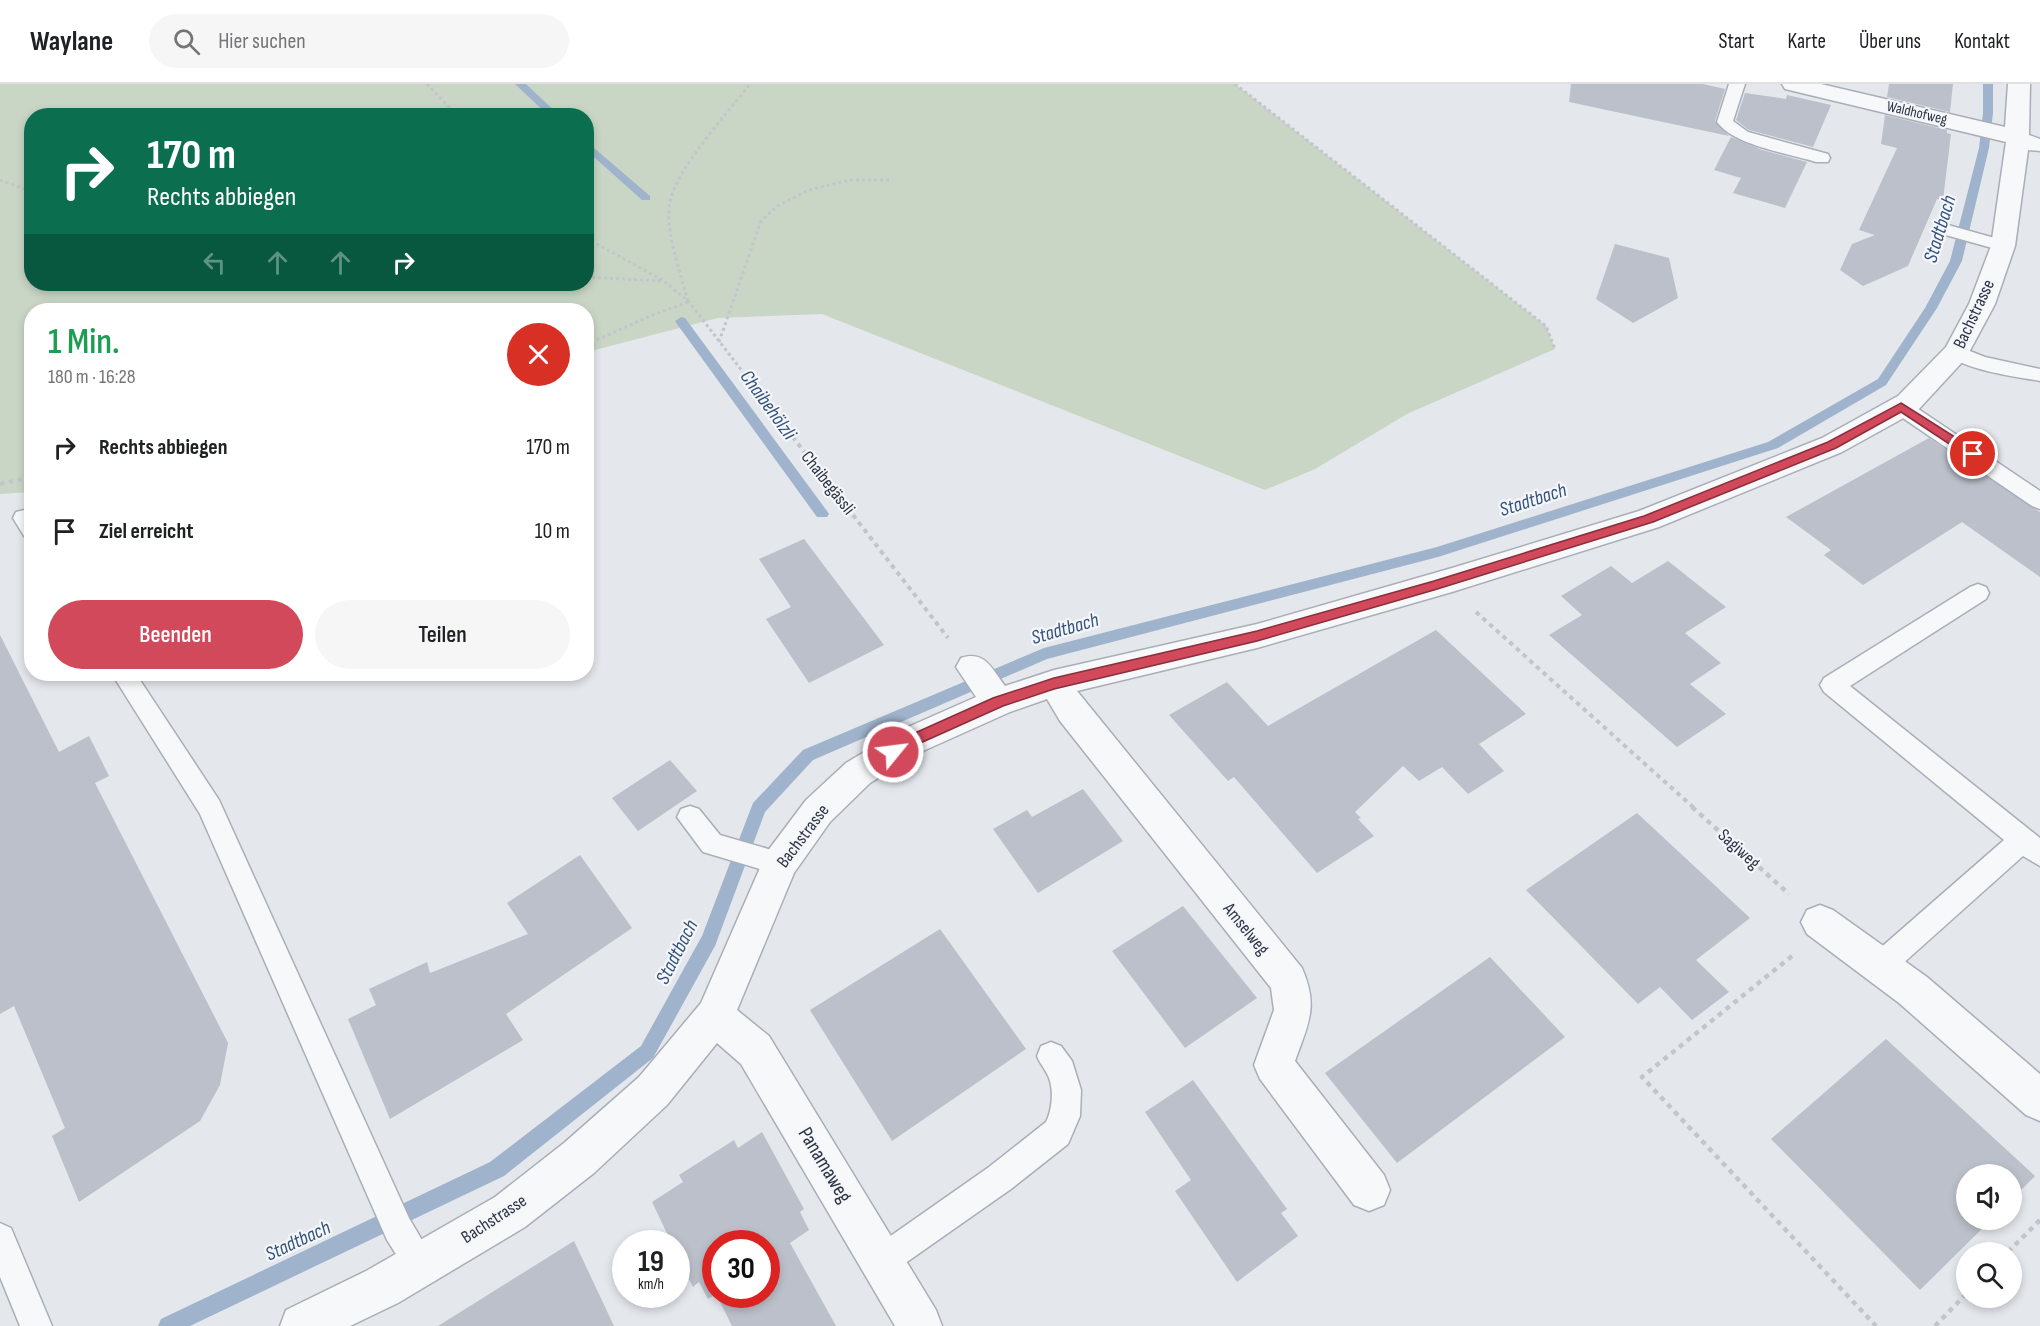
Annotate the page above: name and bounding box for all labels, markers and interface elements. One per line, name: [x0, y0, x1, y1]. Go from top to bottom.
search box: [149, 14, 569, 68]
text: Waylane: [30, 25, 113, 58]
icon: search: [170, 25, 203, 58]
text: Hier suchen: [218, 28, 306, 55]
text: Start: [1718, 29, 1755, 54]
text: Karte: [1788, 29, 1826, 54]
text: Über uns: [1859, 29, 1921, 54]
text: Kontakt: [1954, 29, 2010, 54]
street label: Waldhofweg: [1885, 97, 1949, 129]
text: 170 m: [147, 130, 236, 181]
icon: right: [48, 132, 126, 210]
text: Rechts abbiegen: [147, 181, 296, 213]
water label: Stadtbach: [1918, 193, 1962, 265]
icon: left: [198, 246, 231, 279]
icon: ahead: [261, 246, 294, 279]
icon: ahead: [324, 246, 357, 279]
icon: right: [387, 246, 420, 279]
street label: Bachstrasse: [1949, 276, 1999, 352]
text: 1 Min.: [48, 321, 120, 364]
button: close: [507, 323, 570, 386]
text: 180 m · 16:28: [48, 365, 136, 389]
water label: Chaibehölzli: [735, 365, 802, 446]
pin: [1947, 428, 1998, 479]
icon: right: [48, 431, 81, 464]
text: Rechts abbiegen: [99, 434, 228, 461]
text: 170 m: [526, 434, 570, 461]
icon: arrive: [1956, 437, 1989, 470]
street label: Chaibegässli: [797, 447, 859, 519]
water label: Stadtbach: [1497, 478, 1569, 522]
icon: arrive: [48, 515, 81, 548]
text: Ziel erreicht: [99, 518, 194, 545]
text: 10 m: [535, 518, 570, 545]
button: Beenden: [48, 600, 303, 669]
button: Teilen: [315, 600, 570, 669]
water label: Stadtbach: [1029, 608, 1101, 650]
position arrow: [861, 720, 925, 784]
street label: Bachstrasse: [772, 800, 834, 872]
street label: Sagiweg: [1714, 825, 1764, 873]
street label: Amselweg: [1218, 898, 1273, 959]
water label: Stadtbach: [651, 916, 703, 988]
street label: Panamaweg: [793, 1123, 857, 1207]
map controls: [1956, 1164, 2022, 1308]
button: sound: [1956, 1164, 2022, 1230]
street label: Bachstrasse: [457, 1190, 531, 1248]
water label: Stadtbach: [262, 1216, 334, 1266]
speed limit sign: 30: [702, 1230, 780, 1308]
button: search: [1956, 1242, 2022, 1308]
text: 19: [638, 1244, 664, 1280]
text: km/h: [638, 1275, 664, 1294]

